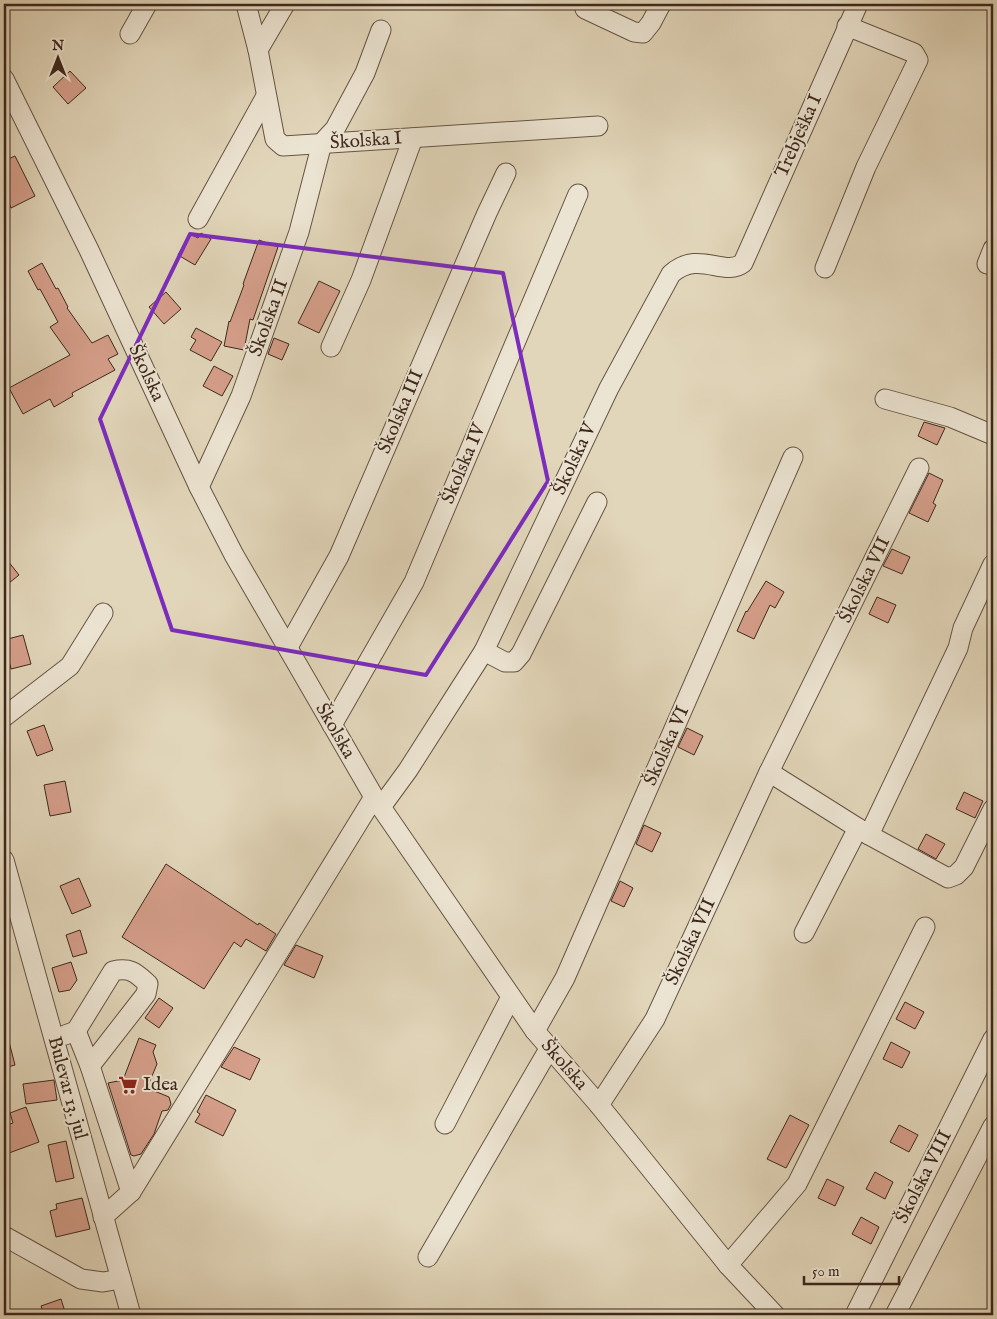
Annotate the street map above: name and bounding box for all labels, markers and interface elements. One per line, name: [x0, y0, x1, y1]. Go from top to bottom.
north arrow: [32, 32, 82, 82]
text: N: [51, 37, 64, 55]
street label: Trebješka I: [770, 91, 828, 181]
street label: Školska I: [329, 126, 403, 155]
street label: Školska II: [243, 276, 294, 360]
street label: Školska: [122, 340, 171, 406]
street label: Školska III: [372, 366, 429, 458]
street label: Školska V: [547, 418, 602, 499]
street label: Školska IV: [435, 419, 492, 508]
street label: Školska VII: [833, 532, 896, 627]
street label: Školska: [310, 698, 362, 764]
street label: Školska VI: [638, 702, 695, 790]
street label: Školska VII: [660, 894, 722, 989]
street label: Bulevar 13. jul: [42, 1034, 93, 1143]
street label: Školska: [535, 1034, 594, 1096]
place label: Idea: [143, 1073, 179, 1097]
supermarket icon: Idea: [117, 1074, 139, 1096]
street label: Školska VIII: [889, 1126, 958, 1228]
scale bar: [804, 1254, 900, 1286]
text: 50 m: [812, 1262, 840, 1281]

